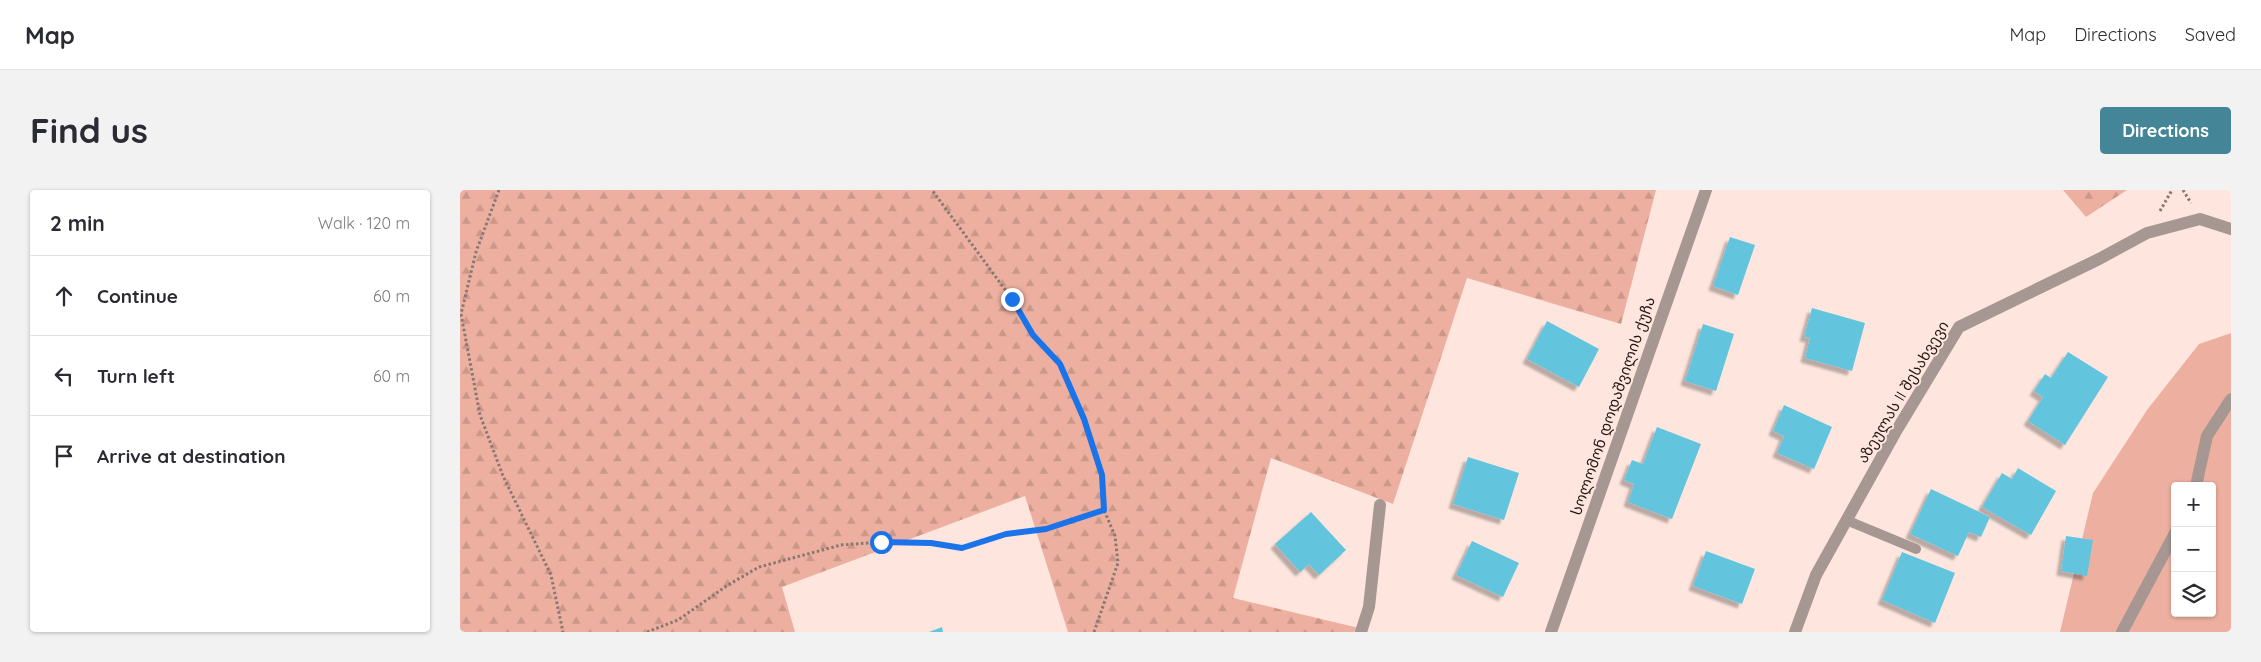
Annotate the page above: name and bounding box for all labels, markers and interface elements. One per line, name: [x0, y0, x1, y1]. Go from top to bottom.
text: Map: [25, 20, 75, 50]
text: Map: [2009, 23, 2046, 46]
text: Directions: [2074, 23, 2157, 46]
text: Saved: [2185, 23, 2236, 46]
button: Directions: [2100, 107, 2231, 154]
text: Find us: [30, 108, 148, 152]
text: 2 min: [50, 210, 105, 236]
text: Walk · 120 m: [318, 213, 410, 233]
icon: ahead: [50, 282, 78, 310]
text: Continue: [97, 284, 178, 308]
text: 60 m: [373, 286, 410, 306]
route end: [1001, 288, 1024, 311]
street label: სოლომონ დოდაშვილის ქუჩა: [1566, 294, 1659, 518]
street label: აზეულას II შესახვევი: [1853, 317, 1953, 466]
icon: left: [50, 362, 78, 390]
text: Turn left: [97, 364, 175, 388]
text: 60 m: [373, 366, 410, 386]
icon: arrive: [50, 442, 78, 470]
text: Arrive at destination: [97, 444, 286, 468]
map controls: [2171, 482, 2216, 617]
button: +: [2171, 482, 2216, 527]
button: −: [2171, 527, 2216, 572]
route start: [870, 531, 893, 554]
button: layers: [2171, 572, 2216, 617]

